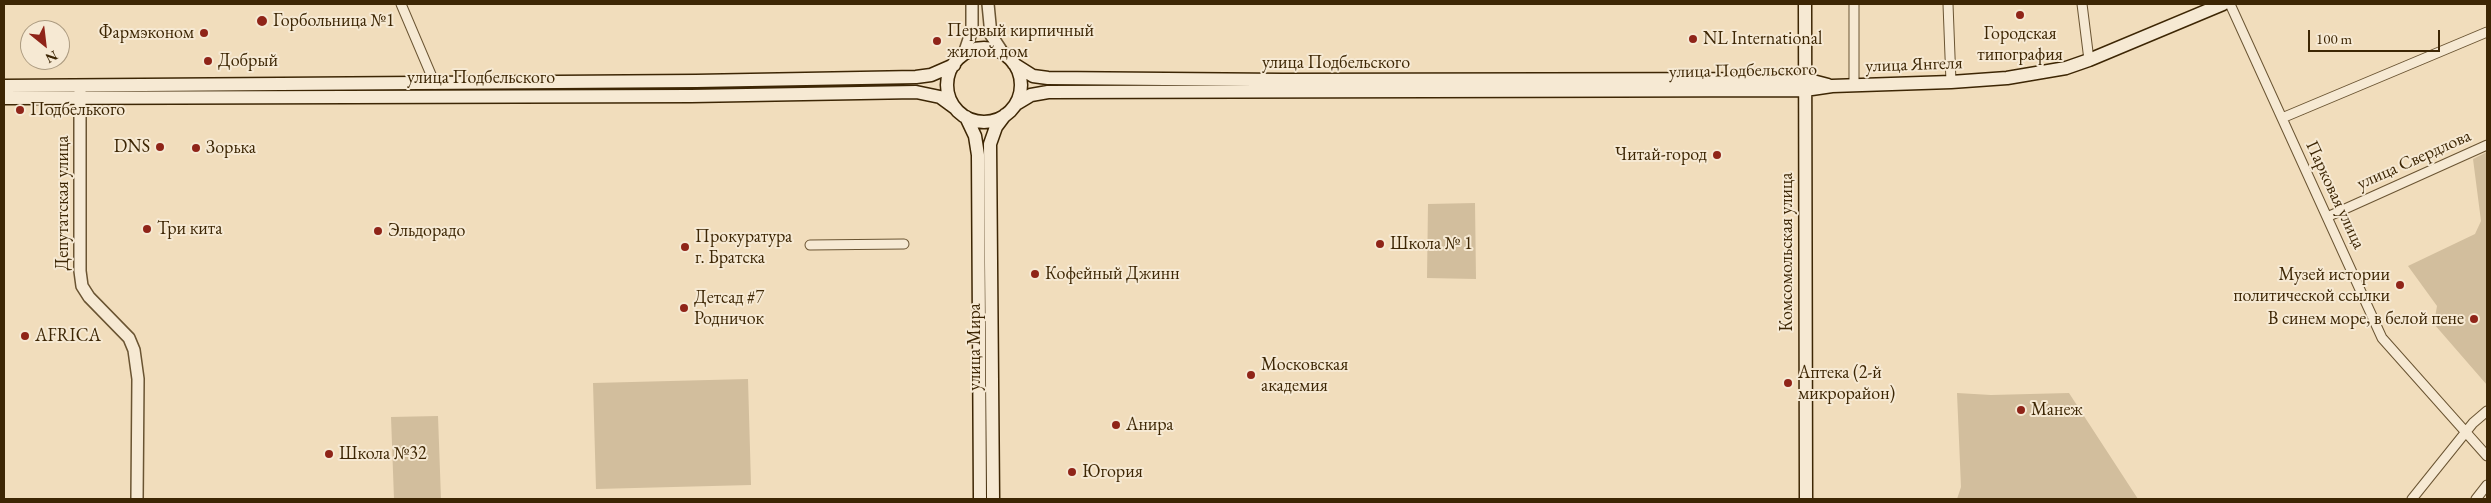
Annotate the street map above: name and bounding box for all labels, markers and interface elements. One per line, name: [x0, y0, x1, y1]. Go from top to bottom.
marker: Городская типография: [2014, 9, 2026, 21]
place label: Горбольница №1: [273, 10, 395, 32]
marker: Горбольница №1: [255, 14, 269, 28]
north arrow: [20, 20, 70, 70]
place label: Первый кирпичный жилой дом: [947, 20, 1094, 62]
scale bar: [2311, 20, 2444, 52]
place label: Фармэконом: [99, 22, 194, 44]
place label: Городская типография: [1977, 23, 2063, 66]
marker: Фармэконом: [198, 27, 210, 39]
place label: NL International: [1703, 28, 1822, 50]
text: 100 m: [2316, 29, 2352, 48]
marker: NL International: [1687, 33, 1699, 45]
marker: Первый кирпичный жилой дом: [931, 35, 943, 47]
text: N: [42, 47, 61, 68]
place label: Добрый: [218, 50, 278, 72]
street label: улица Подбельского: [1262, 52, 1410, 74]
street label: улица Янгеля: [1865, 53, 1963, 77]
marker: Добрый: [202, 55, 214, 67]
street label: улица Подбельского: [1669, 59, 1817, 83]
street label: улица Подбельского: [407, 67, 555, 89]
place label: Подбелького: [30, 99, 125, 121]
marker: Подбелького: [14, 104, 26, 116]
street label: улица Свердлова: [2354, 125, 2474, 195]
street label: Депутатская улица: [52, 136, 74, 270]
place label: DNS: [114, 136, 150, 158]
place label: Зорька: [206, 137, 256, 159]
street label: Парковая улица: [2300, 137, 2370, 253]
marker: DNS: [154, 141, 166, 153]
marker: Зорька: [190, 142, 202, 154]
place label: Читай-город: [1615, 144, 1707, 166]
marker: Читай-город: [1711, 149, 1723, 161]
street label: Комсомольская улица: [1776, 172, 1798, 332]
place label: Три кита: [157, 218, 222, 240]
place label: Эльдорадо: [388, 220, 465, 242]
marker: Три кита: [141, 223, 153, 235]
marker: Эльдорадо: [372, 225, 384, 237]
place label: Прокуратура г. Братска: [695, 226, 792, 268]
place label: Школа № 1: [1390, 233, 1473, 255]
marker: Школа № 1: [1374, 238, 1386, 250]
marker: Прокуратура г. Братска: [679, 241, 691, 253]
place label: Кофейный Джинн: [1045, 263, 1180, 285]
place label: Музей истории политической ссылки: [2233, 264, 2390, 306]
marker: Кофейный Джинн: [1029, 268, 1041, 280]
marker: Музей истории политической ссылки: [2394, 279, 2406, 291]
place label: Детсад #7 Родничок: [694, 287, 764, 330]
marker: Детсад #7 Родничок: [678, 302, 690, 314]
street label: улица Мира: [964, 303, 986, 391]
place label: В синем море, в белой пене: [2268, 308, 2464, 330]
marker: В синем море, в белой пене: [2468, 313, 2480, 325]
place label: AFRICA: [35, 325, 101, 347]
marker: AFRICA: [19, 330, 31, 342]
place label: Московская академия: [1261, 354, 1348, 396]
place label: Аптека (2-й микрорайон): [1798, 362, 1895, 404]
marker: Московская академия: [1245, 369, 1257, 381]
marker: Аптека (2-й микрорайон): [1782, 377, 1794, 389]
place label: Манеж: [2031, 399, 2083, 421]
marker: Манеж: [2015, 404, 2027, 416]
place label: Анира: [1126, 414, 1174, 436]
marker: Анира: [1110, 419, 1122, 431]
place label: Школа №32: [339, 443, 427, 465]
marker: Школа №32: [323, 448, 335, 460]
place label: Югория: [1082, 461, 1143, 483]
marker: Югория: [1066, 466, 1078, 478]

